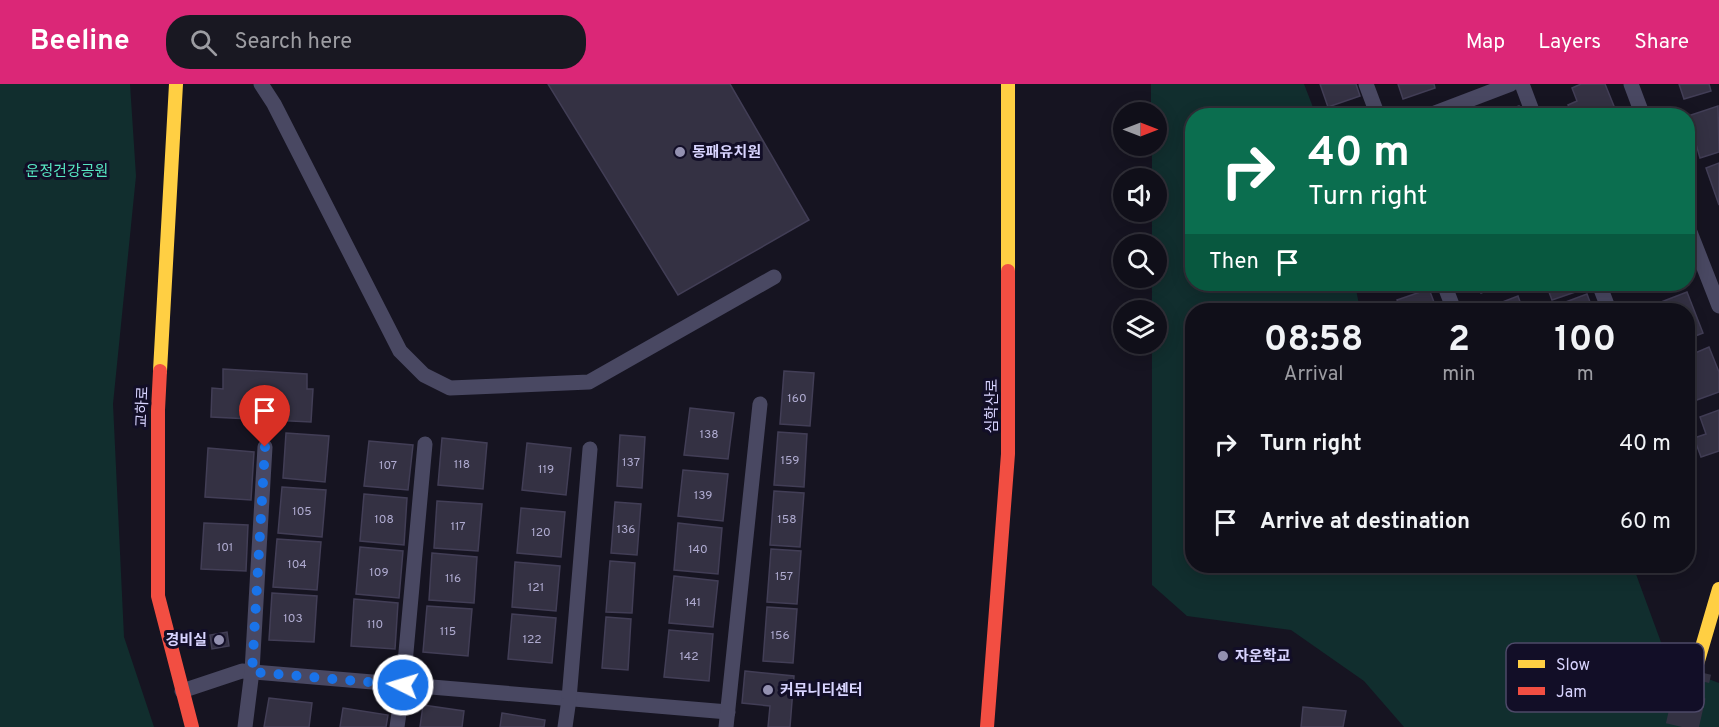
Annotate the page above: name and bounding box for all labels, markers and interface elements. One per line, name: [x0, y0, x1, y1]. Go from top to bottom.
search box: [166, 15, 586, 69]
text: Beeline: [30, 24, 130, 60]
icon: search: [187, 26, 220, 59]
text: Search here: [235, 29, 352, 56]
text: Map: [1466, 29, 1505, 56]
text: Layers: [1538, 29, 1601, 56]
text: Share: [1634, 29, 1689, 56]
north arrow: [1113, 102, 1167, 156]
map controls: [1113, 102, 1167, 354]
text: 40 m: [1308, 128, 1410, 181]
icon: right: [1209, 132, 1287, 210]
place label: 동패유치원: [692, 144, 761, 163]
marker: 동패유치원: [673, 145, 687, 159]
park label: 운정건강공원: [26, 163, 108, 182]
button: sound: [1113, 168, 1167, 222]
text: Turn right: [1308, 180, 1427, 214]
button: search: [1113, 234, 1167, 288]
icon: arrive: [1271, 246, 1304, 279]
text: Then: [1209, 249, 1259, 276]
button: layers: [1113, 300, 1167, 354]
text: 08:58: [1264, 318, 1363, 364]
text: 2: [1448, 318, 1470, 364]
text: 100: [1554, 318, 1616, 364]
text: Arrival: [1284, 362, 1343, 388]
text: min: [1442, 362, 1476, 388]
text: m: [1577, 362, 1594, 388]
street label: 심학산로: [983, 378, 1003, 434]
pin: [239, 385, 290, 447]
street label: 교하로: [133, 386, 154, 428]
house number: 160: [787, 391, 807, 407]
icon: arrive: [248, 394, 281, 427]
house number: 138: [699, 427, 719, 443]
icon: right: [1209, 428, 1242, 461]
text: Turn right: [1260, 431, 1362, 458]
text: 40 m: [1619, 431, 1671, 458]
house number: 159: [781, 453, 799, 469]
house number: 137: [622, 455, 640, 471]
house number: 118: [454, 457, 470, 473]
house number: 107: [379, 458, 397, 474]
house number: 119: [538, 462, 554, 478]
house number: 139: [694, 488, 712, 504]
house number: 105: [292, 504, 312, 520]
icon: arrive: [1209, 506, 1242, 539]
text: Arrive at destination: [1260, 509, 1470, 536]
text: 60 m: [1620, 509, 1671, 536]
house number: 108: [374, 512, 394, 528]
house number: 158: [777, 512, 797, 528]
house number: 117: [450, 519, 466, 535]
house number: 136: [617, 522, 635, 538]
house number: 120: [531, 525, 551, 541]
house number: 101: [217, 540, 233, 556]
house number: 140: [688, 542, 708, 558]
house number: 104: [287, 557, 307, 573]
house number: 109: [369, 565, 389, 581]
house number: 157: [775, 569, 793, 585]
house number: 116: [445, 571, 461, 587]
house number: 121: [528, 580, 544, 596]
house number: 141: [685, 595, 701, 611]
house number: 103: [283, 611, 303, 627]
house number: 110: [367, 617, 383, 633]
house number: 115: [440, 624, 456, 640]
house number: 156: [770, 628, 790, 644]
place label: 경비실: [166, 632, 207, 651]
house number: 122: [522, 632, 542, 648]
marker: 경비실: [212, 633, 226, 647]
legend: [1506, 643, 1704, 712]
place label: 자운학교: [1235, 647, 1290, 667]
house number: 142: [679, 649, 699, 665]
marker: 자운학교: [1216, 649, 1230, 663]
position arrow: [371, 653, 435, 717]
text: Slow: [1556, 656, 1590, 676]
place label: 커뮤니티센터: [780, 682, 863, 701]
marker: 커뮤니티센터: [761, 683, 775, 697]
text: Jam: [1556, 683, 1587, 703]

